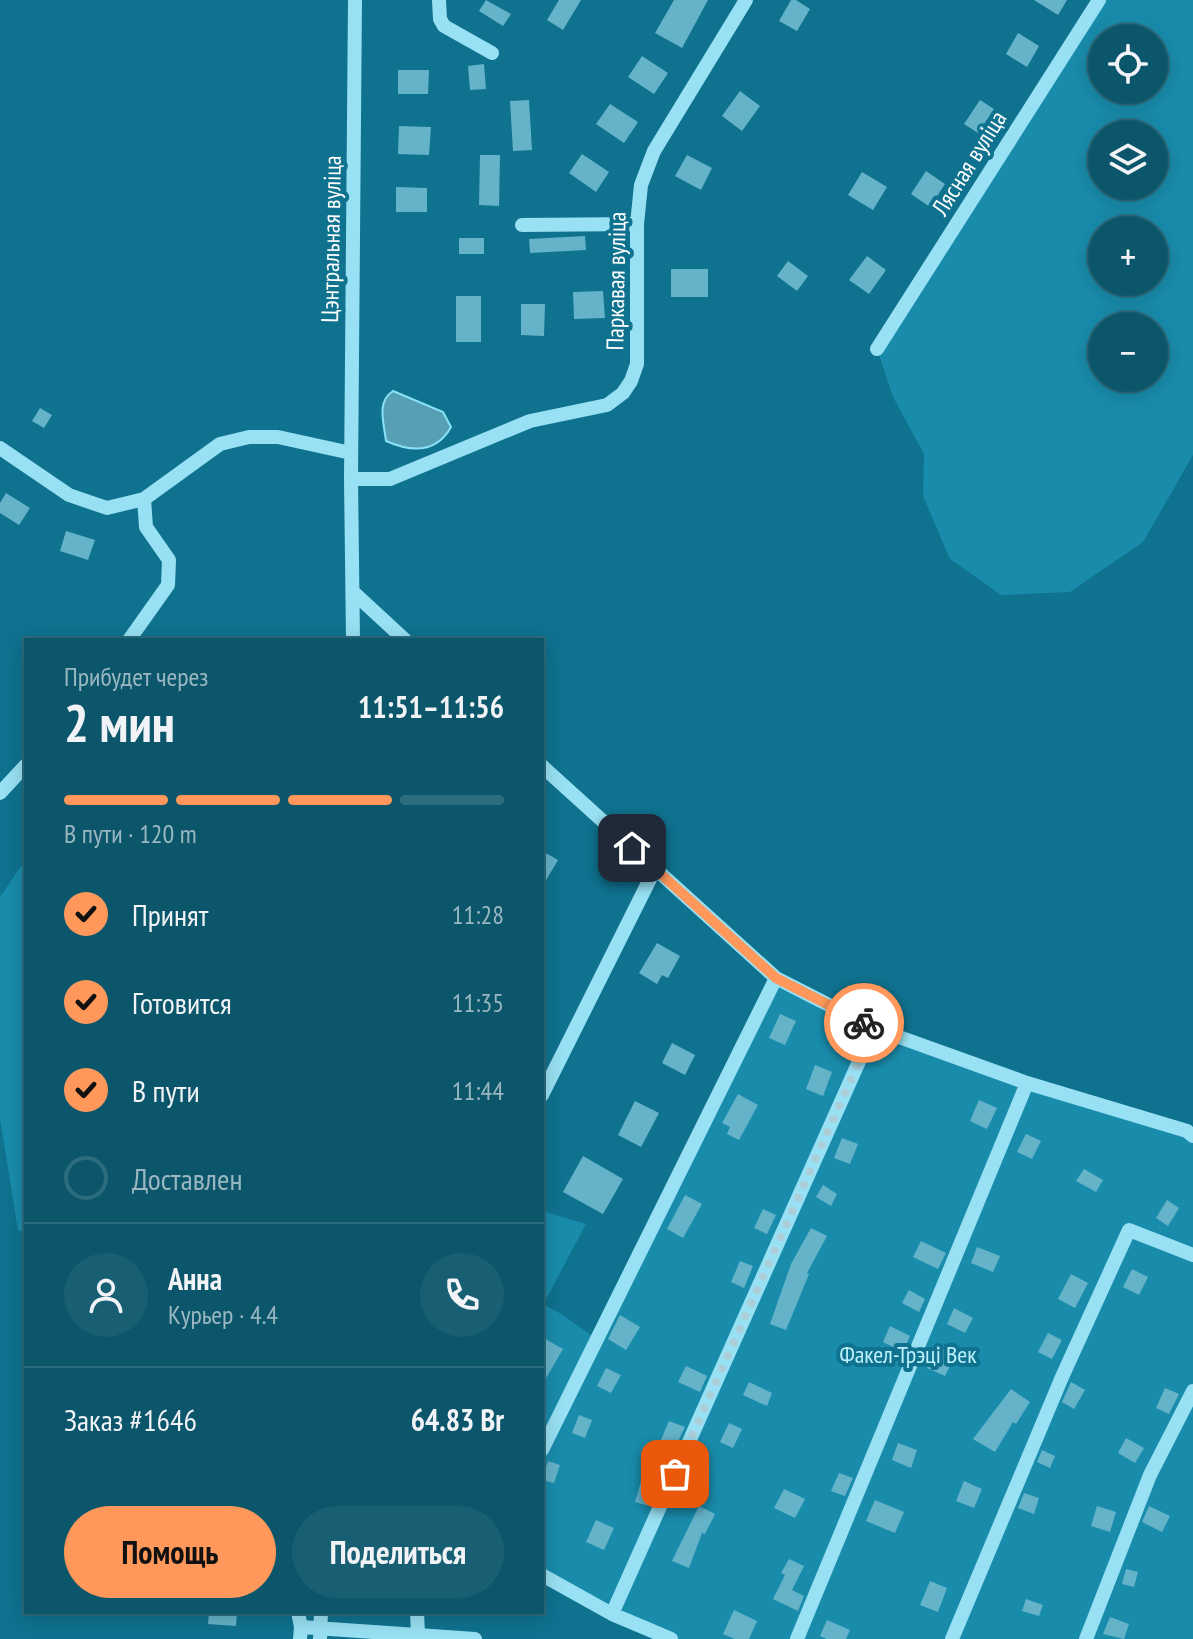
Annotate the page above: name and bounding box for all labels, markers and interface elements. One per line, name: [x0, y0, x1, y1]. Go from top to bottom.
map controls: [1088, 24, 1168, 392]
button: locate: [1088, 24, 1168, 104]
street label: Лясная вуліца: [924, 105, 1013, 222]
button: layers: [1088, 120, 1168, 200]
street label: Цэнтральная вуліца: [314, 155, 348, 323]
street label: Паркавая вуліца: [599, 211, 633, 351]
button: +: [1088, 216, 1168, 296]
button: −: [1088, 312, 1168, 392]
text: Прибудет через: [64, 660, 208, 693]
text: 11:51–11:56: [358, 687, 504, 726]
text: 2 мин: [64, 689, 175, 756]
pin: [598, 814, 666, 882]
text: В пути · 120 m: [64, 817, 197, 850]
icon: home: [610, 826, 654, 870]
icon: check: [64, 892, 108, 936]
text: Принят: [132, 895, 208, 934]
text: 11:28: [452, 898, 504, 931]
icon: check: [64, 980, 108, 1024]
text: Готовится: [132, 983, 232, 1022]
courier: [824, 983, 904, 1063]
text: 11:35: [452, 986, 504, 1019]
icon: bike: [842, 1001, 886, 1045]
icon: check: [64, 1068, 108, 1112]
text: В пути: [132, 1071, 200, 1110]
text: 11:44: [452, 1074, 504, 1107]
text: Доставлен: [132, 1159, 242, 1198]
button: person: [64, 1253, 148, 1337]
button: phone: [420, 1253, 504, 1337]
text: Анна: [168, 1259, 222, 1298]
text: Курьер · 4.4: [168, 1298, 278, 1331]
park label: Факел-Трэці Век: [839, 1339, 977, 1370]
text: Заказ #1646: [64, 1400, 197, 1439]
text: 64.83 Br: [411, 1400, 504, 1439]
pin: [641, 1440, 709, 1508]
icon: bag: [653, 1452, 697, 1496]
button: Помощь: [64, 1506, 276, 1598]
button: Поделиться: [292, 1506, 504, 1598]

